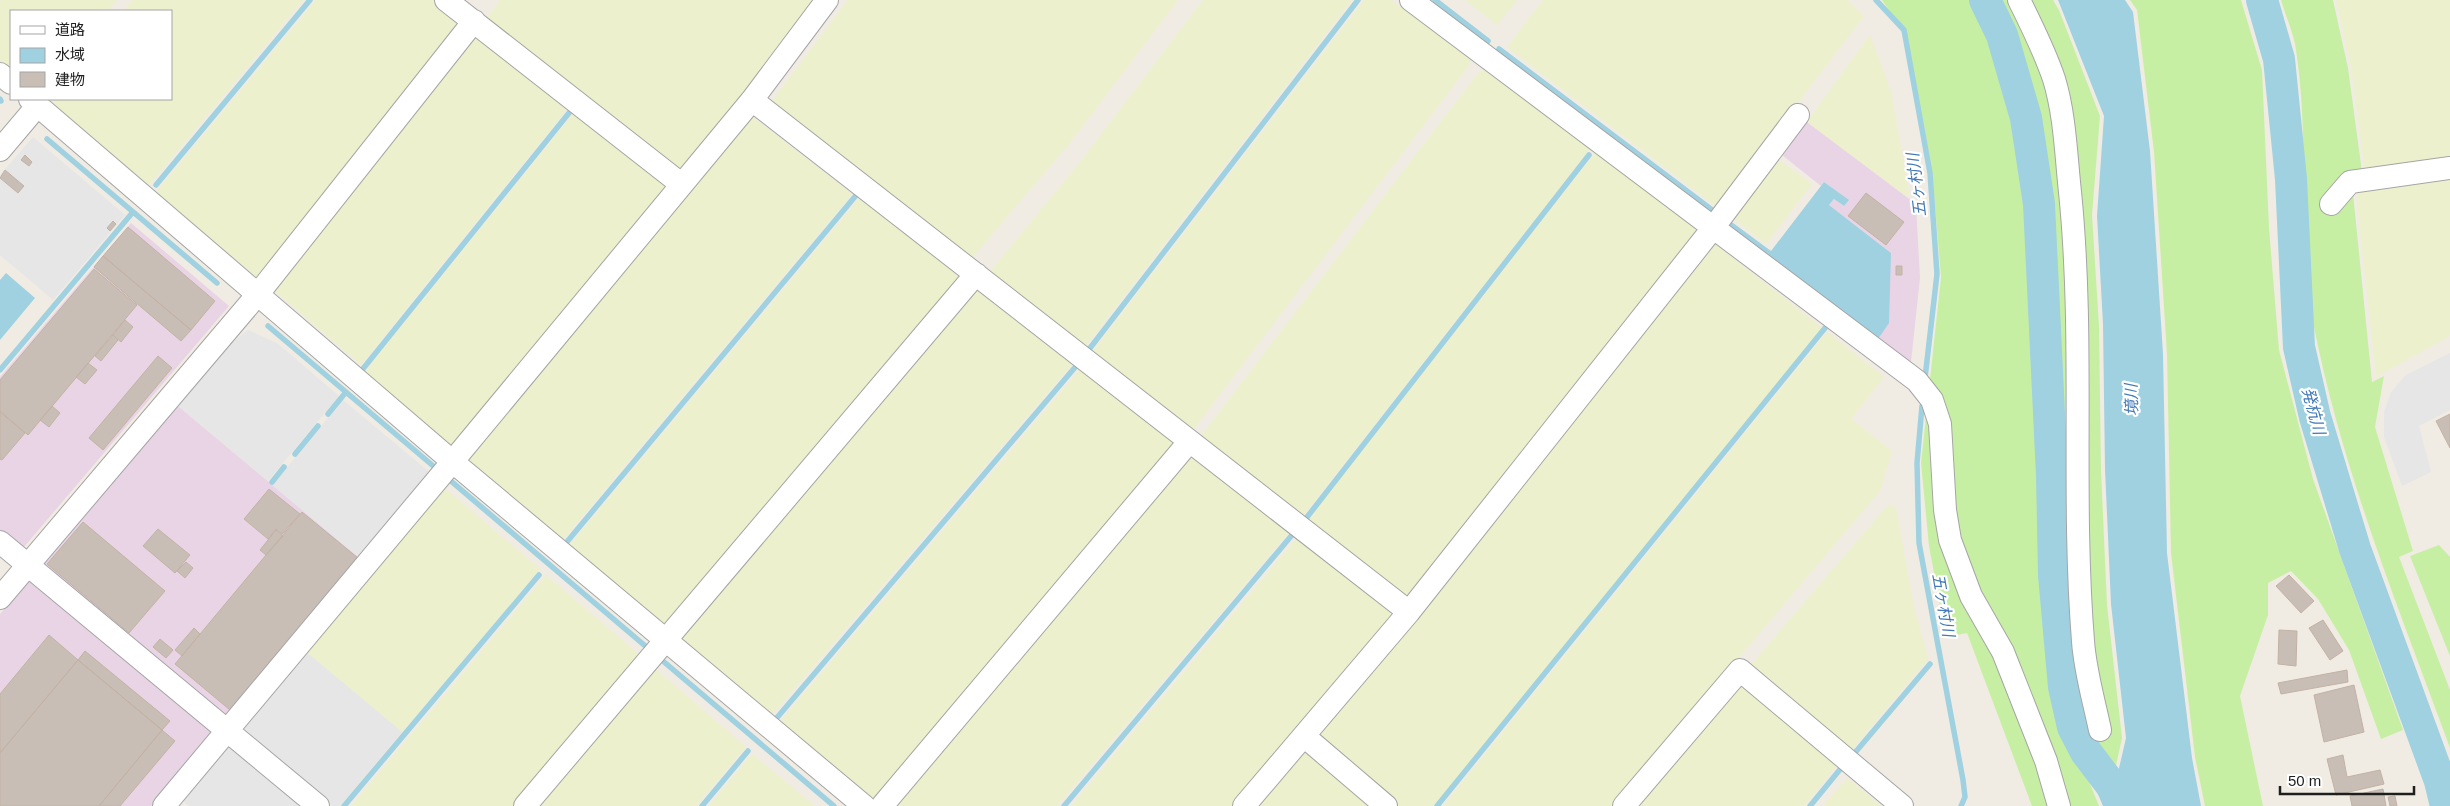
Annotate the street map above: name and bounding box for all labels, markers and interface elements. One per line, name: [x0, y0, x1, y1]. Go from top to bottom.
legend: [10, 10, 172, 100]
text: 道路: [55, 21, 85, 38]
text: 水域: [55, 46, 85, 63]
text: 建物: [55, 71, 85, 88]
water label: 五ヶ村川: [1904, 150, 1929, 218]
water label: 境川: [2122, 382, 2141, 416]
water label: 発杭川: [2299, 386, 2328, 438]
water label: 五ヶ村川: [1930, 572, 1958, 640]
scale bar: [2280, 764, 2414, 796]
text: 50 m: [2288, 772, 2321, 789]

